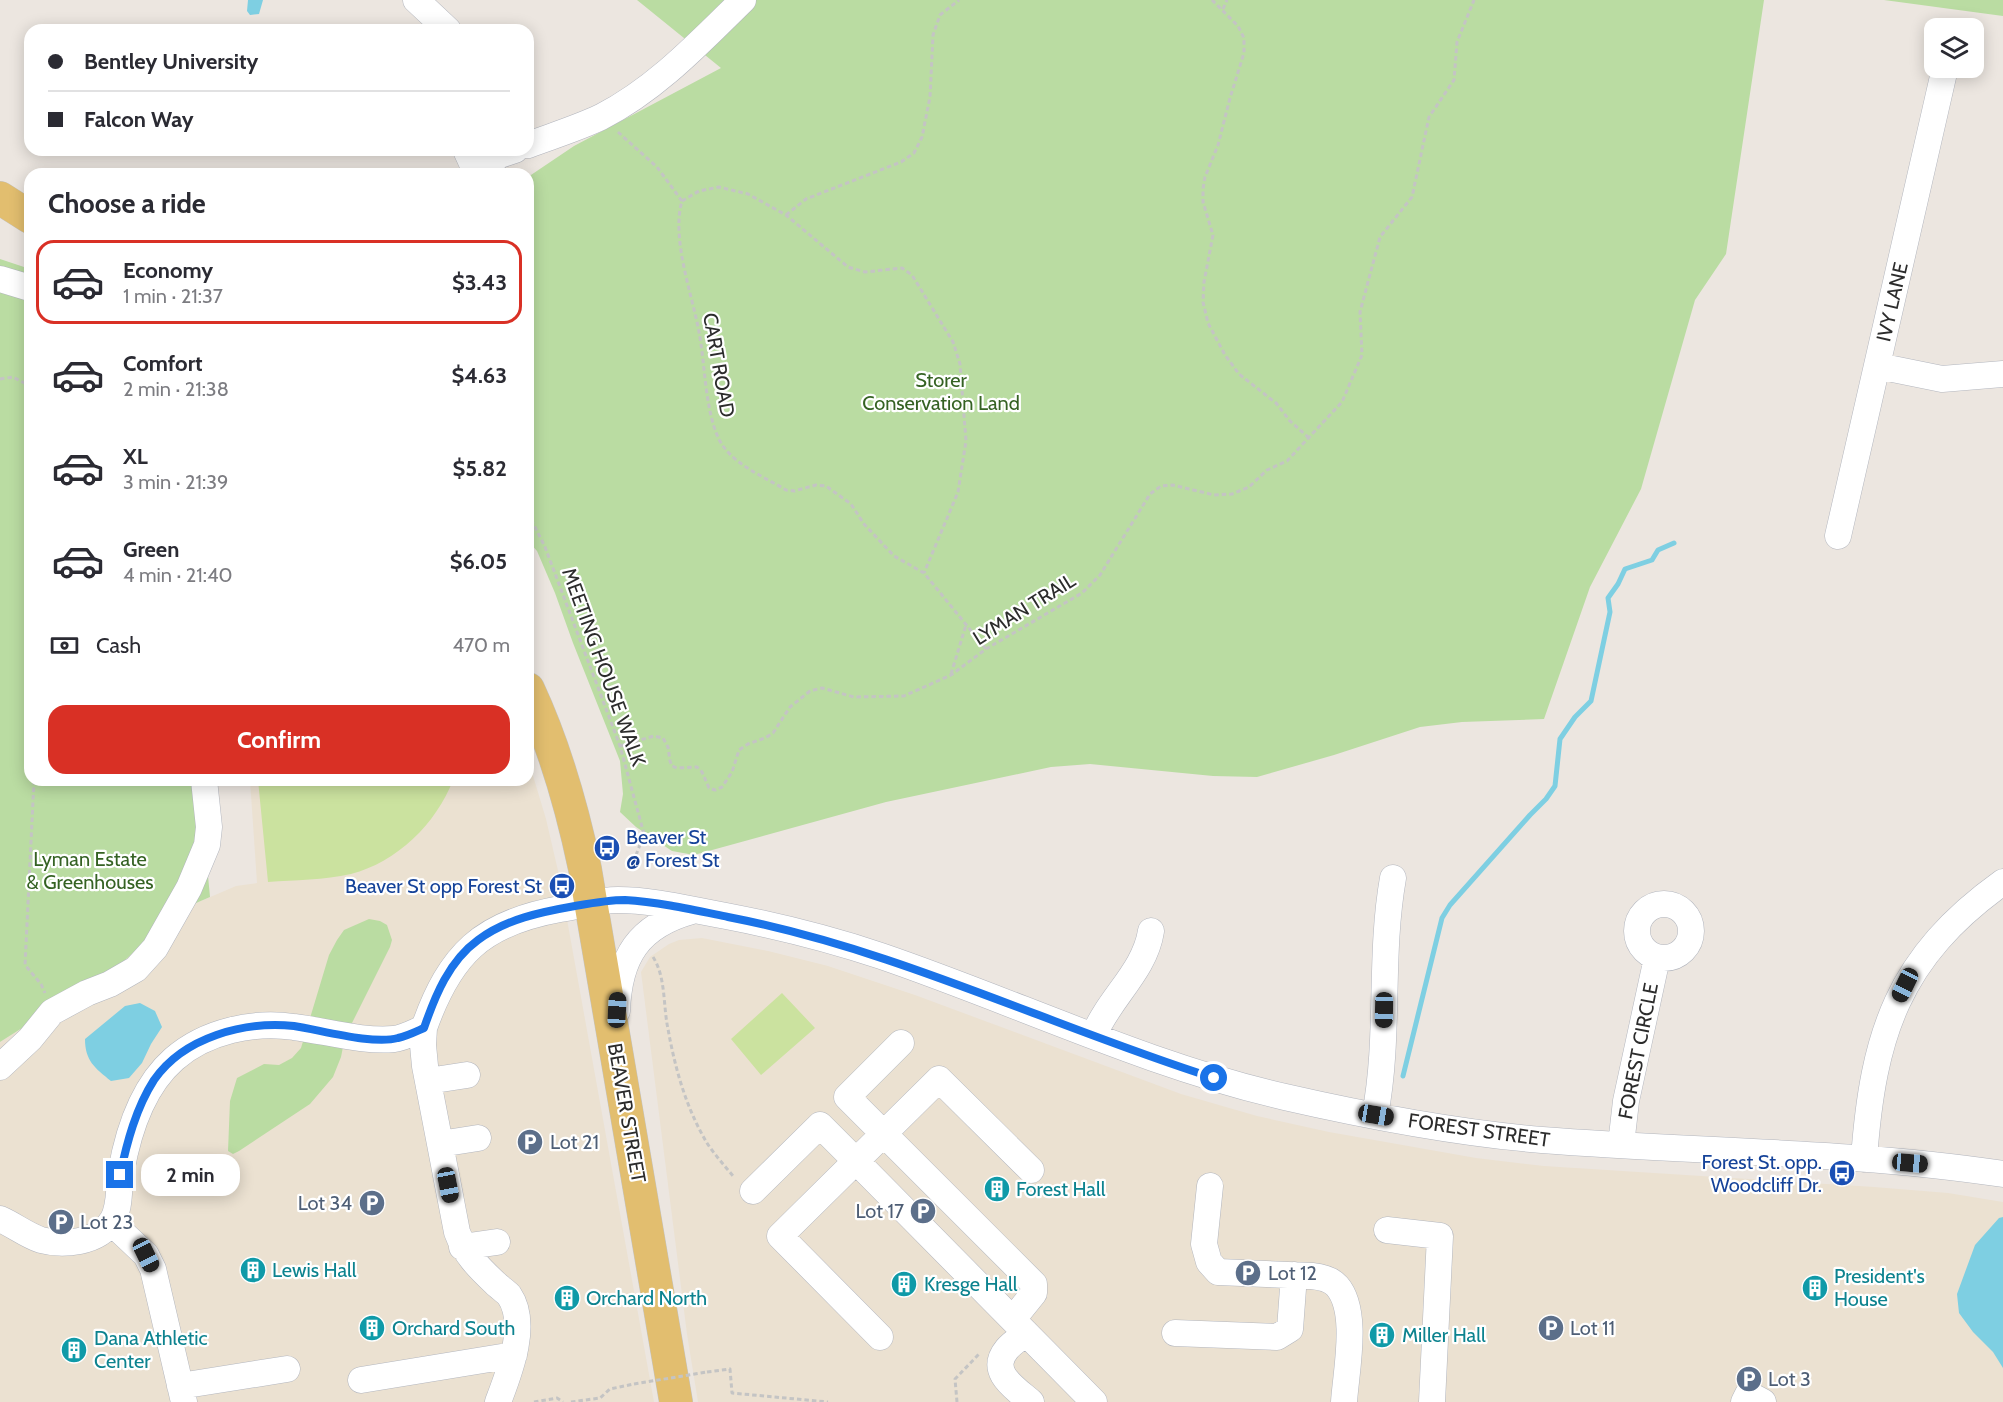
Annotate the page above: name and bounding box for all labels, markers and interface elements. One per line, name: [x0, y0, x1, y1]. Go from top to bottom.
map controls: [1924, 18, 1984, 78]
button: layers: [1924, 18, 1984, 78]
text: Bentley University: [84, 48, 258, 75]
text: Falcon Way: [84, 106, 194, 133]
text: Choose a ride: [48, 187, 206, 220]
icon: car: [51, 255, 105, 309]
text: Economy: [123, 257, 213, 284]
street label: IVY LANE: [1871, 260, 1913, 344]
text: $3.43: [452, 269, 507, 296]
text: 1 min · 21:37: [123, 284, 223, 308]
street label: CART ROAD: [698, 311, 740, 419]
icon: car: [51, 348, 105, 402]
text: Comfort: [123, 350, 202, 377]
text: $4.63: [451, 362, 507, 389]
park label: Storer Conservation Land: [862, 368, 1020, 415]
text: 2 min · 21:38: [123, 377, 229, 401]
icon: car: [51, 441, 105, 495]
text: XL: [123, 443, 148, 470]
text: $5.82: [453, 455, 507, 482]
text: 3 min · 21:39: [123, 470, 228, 494]
icon: car: [51, 534, 105, 588]
text: Green: [123, 536, 179, 563]
text: $6.05: [450, 548, 507, 575]
text: 4 min · 21:40: [123, 563, 232, 587]
street label: MEETING HOUSE WALK: [557, 565, 651, 770]
street label: LYMAN TRAIL: [968, 568, 1080, 650]
icon: cash: [48, 629, 81, 662]
text: Cash: [96, 632, 141, 659]
text: 470 m: [453, 633, 510, 657]
button: Confirm: [48, 705, 510, 774]
place label: Beaver St @ Forest St: [626, 825, 720, 872]
bus stop icon: Beaver St @ Forest St: [592, 833, 622, 863]
park label: Lyman Estate & Greenhouses: [27, 847, 153, 894]
bus stop icon: Beaver St opp Forest St: [547, 871, 577, 901]
place label: Beaver St opp Forest St: [345, 874, 542, 898]
car: [1889, 965, 1921, 1005]
street label: FOREST CIRCLE: [1613, 981, 1663, 1121]
car: [607, 992, 627, 1028]
car: [1375, 992, 1393, 1028]
street label: BEAVER STREET: [603, 1041, 651, 1185]
route start: [1200, 1064, 1227, 1091]
car: [1357, 1103, 1395, 1127]
street label: FOREST STREET: [1407, 1108, 1552, 1152]
parking icon: Lot 21: [515, 1127, 545, 1157]
place label: Lot 21: [550, 1130, 599, 1154]
place label: Forest St. opp. Woodcliff Dr.: [1701, 1150, 1822, 1197]
car: [1891, 1152, 1929, 1174]
callout: 2 min: [141, 1154, 240, 1196]
bus stop icon: Forest St. opp. Woodcliff Dr.: [1827, 1158, 1857, 1188]
route end: [106, 1161, 133, 1188]
text: 2 min: [166, 1163, 215, 1187]
car: [436, 1166, 460, 1204]
building icon: Forest Hall: [982, 1174, 1012, 1204]
place label: Forest Hall: [1016, 1177, 1106, 1201]
parking icon: Lot 34: [357, 1188, 387, 1218]
place label: Lot 34: [298, 1191, 352, 1215]
parking icon: Lot 17: [908, 1196, 938, 1226]
place label: Lot 17: [856, 1199, 904, 1223]
parking icon: Lot 23: [46, 1207, 76, 1237]
place label: Lot 23: [80, 1210, 133, 1234]
car: [130, 1235, 162, 1275]
building icon: Lewis Hall: [238, 1255, 268, 1285]
place label: Lewis Hall: [272, 1258, 357, 1282]
parking icon: Lot 12: [1233, 1258, 1263, 1288]
place label: Lot 12: [1268, 1261, 1317, 1285]
place label: President's House: [1834, 1264, 1925, 1311]
building icon: Kresge Hall: [889, 1269, 919, 1299]
place label: Kresge Hall: [924, 1272, 1018, 1296]
building icon: President's House: [1800, 1273, 1830, 1303]
building icon: Orchard North: [552, 1283, 582, 1313]
place label: Orchard North: [586, 1286, 707, 1310]
building icon: Orchard South: [357, 1313, 387, 1343]
parking icon: Lot 11: [1536, 1313, 1566, 1343]
place label: Orchard South: [392, 1316, 515, 1340]
place label: Lot 11: [1570, 1316, 1615, 1340]
building icon: Miller Hall: [1367, 1320, 1397, 1350]
place label: Miller Hall: [1402, 1323, 1486, 1347]
place label: Dana Athletic Center: [94, 1326, 208, 1373]
building icon: Dana Athletic Center: [59, 1335, 89, 1365]
parking icon: Lot 3: [1734, 1364, 1764, 1394]
place label: Lot 3: [1768, 1367, 1811, 1391]

